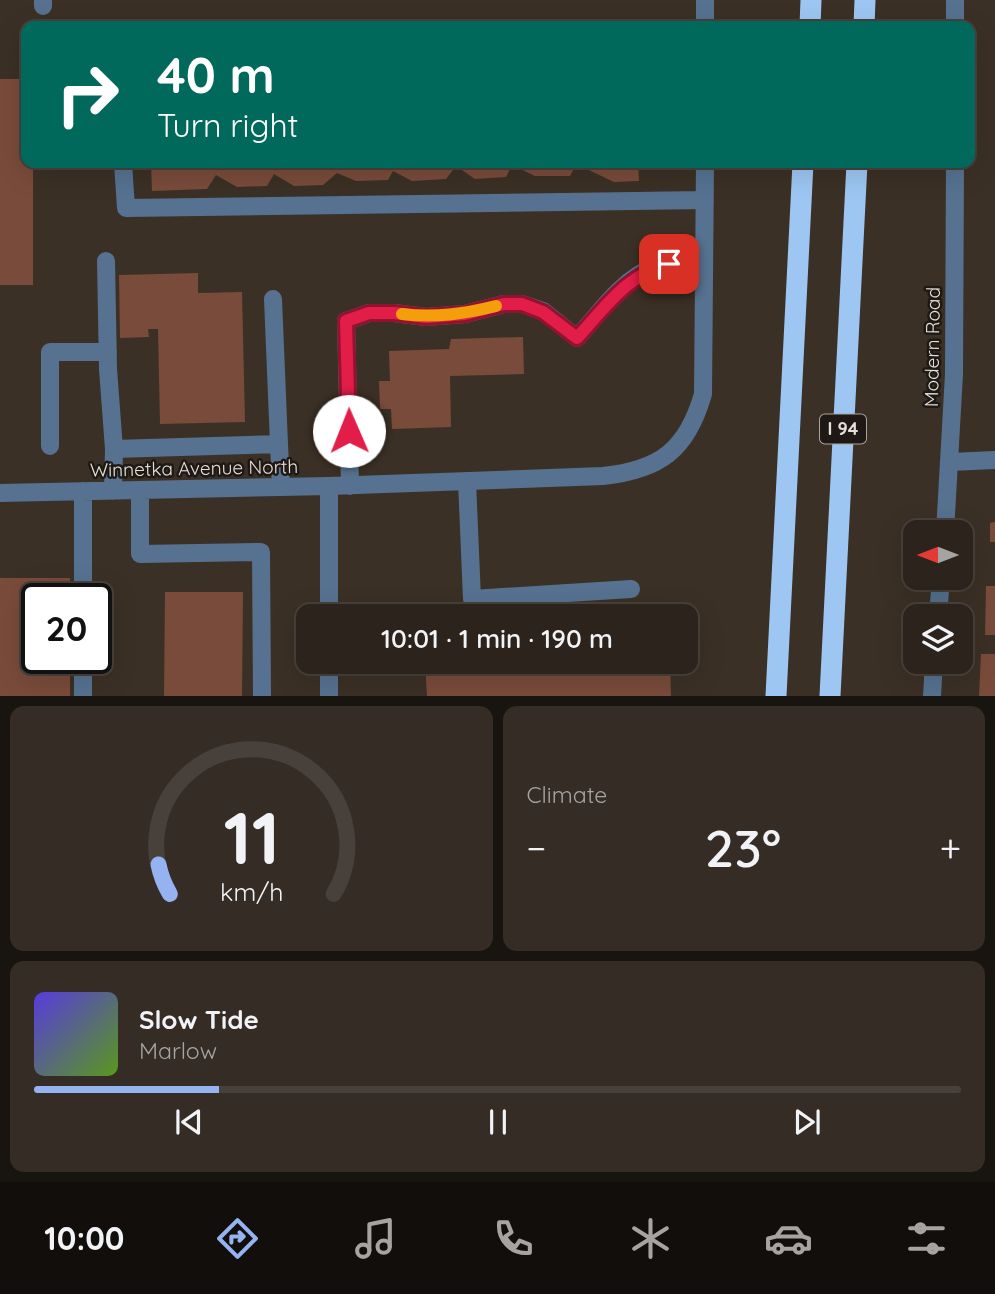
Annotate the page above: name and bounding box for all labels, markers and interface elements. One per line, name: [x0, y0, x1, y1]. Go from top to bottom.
text: 40 m: [157, 44, 275, 105]
icon: right: [42, 49, 133, 140]
text: Turn right: [157, 105, 298, 145]
pin: [639, 234, 699, 294]
icon: arrive: [650, 245, 688, 283]
street label: Modern Road: [919, 287, 945, 407]
position arrow: [312, 394, 386, 468]
road number: I 94: [820, 414, 866, 444]
street label: Winnetka Avenue North: [90, 454, 298, 482]
north arrow: [903, 520, 973, 590]
map controls: [903, 520, 973, 674]
speed limit sign: 20: [21, 583, 112, 674]
button: layers: [903, 604, 973, 674]
text: 10:01 · 1 min · 190 m: [381, 622, 613, 655]
text: Climate: [527, 780, 607, 809]
text: 11: [223, 792, 280, 883]
text: 23°: [705, 815, 781, 880]
text: −: [527, 824, 546, 872]
text: +: [940, 824, 961, 872]
text: km/h: [220, 876, 283, 907]
text: Slow Tide: [139, 1003, 259, 1036]
text: Marlow: [139, 1036, 217, 1065]
icon: previous: [170, 1103, 208, 1141]
icon: pause: [479, 1103, 517, 1141]
icon: next: [788, 1103, 826, 1141]
icon: directions: [213, 1214, 262, 1263]
icon: music: [351, 1214, 400, 1263]
icon: phone: [489, 1214, 538, 1263]
icon: climate: [626, 1214, 675, 1263]
icon: car: [764, 1214, 813, 1263]
icon: filters: [902, 1214, 951, 1263]
text: 10:00: [44, 1218, 124, 1258]

